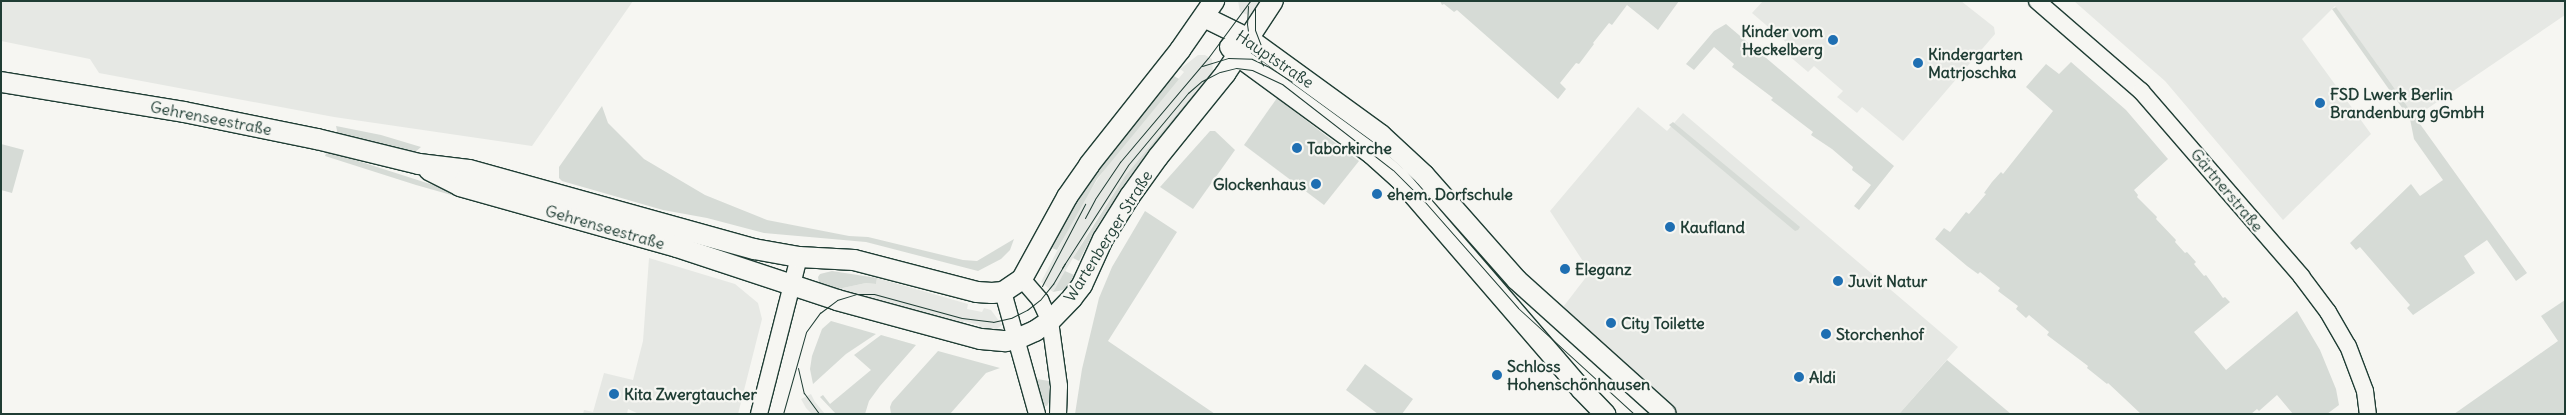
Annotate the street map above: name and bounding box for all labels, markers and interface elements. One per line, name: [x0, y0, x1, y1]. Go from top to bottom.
place label: Kinder vom Heckelberg: [1741, 21, 1823, 59]
street label: Hauptstraße: [1232, 26, 1318, 92]
marker: Kinder vom Heckelberg: [1827, 34, 1839, 46]
place label: Kindergarten Matrjoschka: [1928, 44, 2023, 82]
marker: Kindergarten Matrjoschka: [1912, 57, 1924, 69]
place label: FSD Lwerk Berlin Brandenburg gGmbH: [2330, 84, 2485, 122]
street label: Gehrenseestraße: [149, 97, 273, 139]
marker: FSD Lwerk Berlin Brandenburg gGmbH: [2314, 97, 2326, 109]
place label: Taborkirche: [1307, 138, 1392, 158]
marker: Taborkirche: [1291, 142, 1303, 154]
street label: Gärtnerstraße: [2187, 145, 2267, 235]
street label: Wartenberger Straße: [1060, 167, 1156, 305]
place label: Glockenhaus: [1213, 174, 1306, 194]
marker: Glockenhaus: [1310, 178, 1322, 190]
place label: ehem. Dorfschule: [1387, 184, 1513, 204]
marker: ehem. Dorfschule: [1371, 188, 1383, 200]
street label: Gehrenseestraße: [543, 201, 667, 253]
place label: Kaufland: [1680, 217, 1745, 237]
marker: Kaufland: [1664, 221, 1676, 233]
place label: Eleganz: [1575, 259, 1632, 279]
marker: Eleganz: [1559, 263, 1571, 275]
place label: Juvit Natur: [1848, 271, 1927, 291]
marker: Juvit Natur: [1832, 275, 1844, 287]
place label: City Toilette: [1621, 313, 1705, 333]
marker: City Toilette: [1605, 317, 1617, 329]
place label: Storchenhof: [1836, 324, 1924, 344]
marker: Storchenhof: [1820, 328, 1832, 340]
place label: Schloss Hohenschönhausen: [1507, 356, 1650, 394]
place label: Aldi: [1809, 367, 1836, 387]
marker: Schloss Hohenschönhausen: [1491, 369, 1503, 381]
marker: Aldi: [1793, 371, 1805, 383]
place label: Kita Zwergtaucher: [624, 384, 757, 404]
marker: Kita Zwergtaucher: [608, 388, 620, 400]

